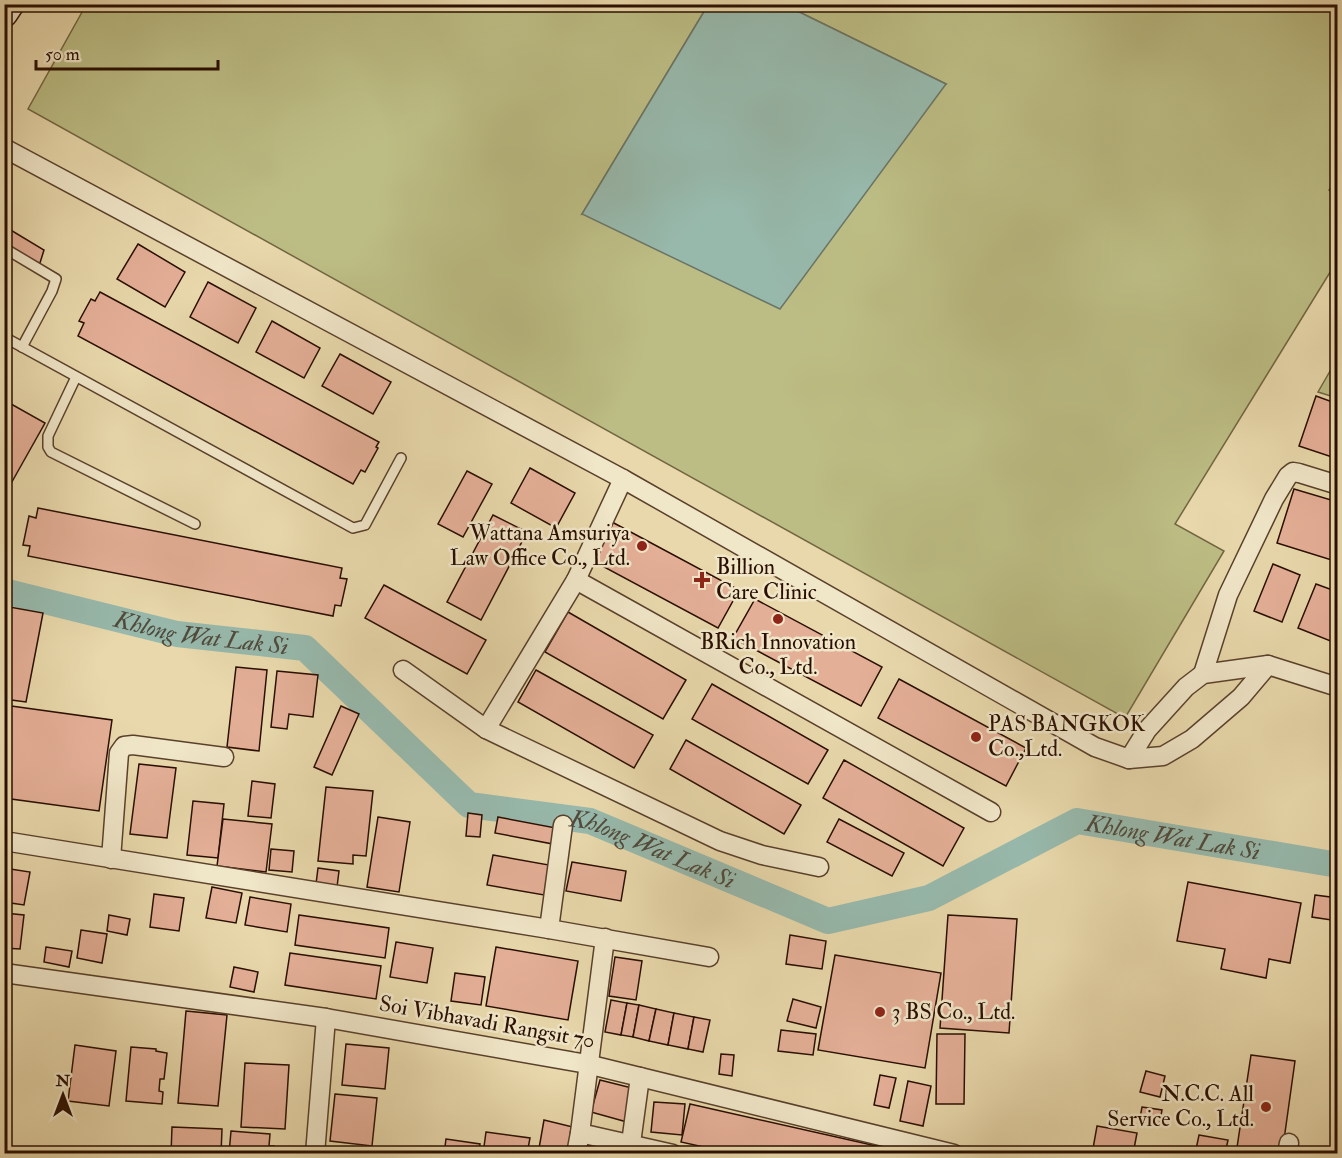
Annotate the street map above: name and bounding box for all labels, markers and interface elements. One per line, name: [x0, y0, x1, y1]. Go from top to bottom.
scale bar: [36, 33, 218, 71]
text: 50 m: [45, 43, 80, 66]
place label: Wattana Amsuriya Law Office Co., Ltd.: [450, 519, 631, 572]
marker: Wattana Amsuriya Law Office Co., Ltd.: [635, 539, 649, 553]
place label: Billion Care Clinic: [716, 553, 817, 606]
marker: Billion Care Clinic: [693, 571, 711, 589]
water label: Khlong Wat Lak Si: [110, 603, 290, 662]
marker: BRich Innovation Co., Ltd.: [771, 612, 785, 626]
place label: BRich Innovation Co., Ltd.: [700, 628, 856, 681]
place label: PAS BANGKOK Co.,Ltd.: [988, 710, 1146, 763]
marker: PAS BANGKOK Co.,Ltd.: [969, 730, 983, 744]
water label: Khlong Wat Lak Si: [567, 803, 740, 896]
water label: Khlong Wat Lak Si: [1083, 807, 1263, 867]
street label: Soi Vibhavadi Rangsit 70: [377, 989, 597, 1055]
place label: 3 BS Co., Ltd.: [892, 998, 1015, 1026]
marker: 3 BS Co., Ltd.: [873, 1005, 887, 1019]
north arrow: [33, 1065, 93, 1125]
text: N: [55, 1071, 71, 1091]
place label: N.C.C. All Service Co., Ltd.: [1107, 1080, 1254, 1133]
marker: N.C.C. All Service Co., Ltd.: [1259, 1100, 1273, 1114]

